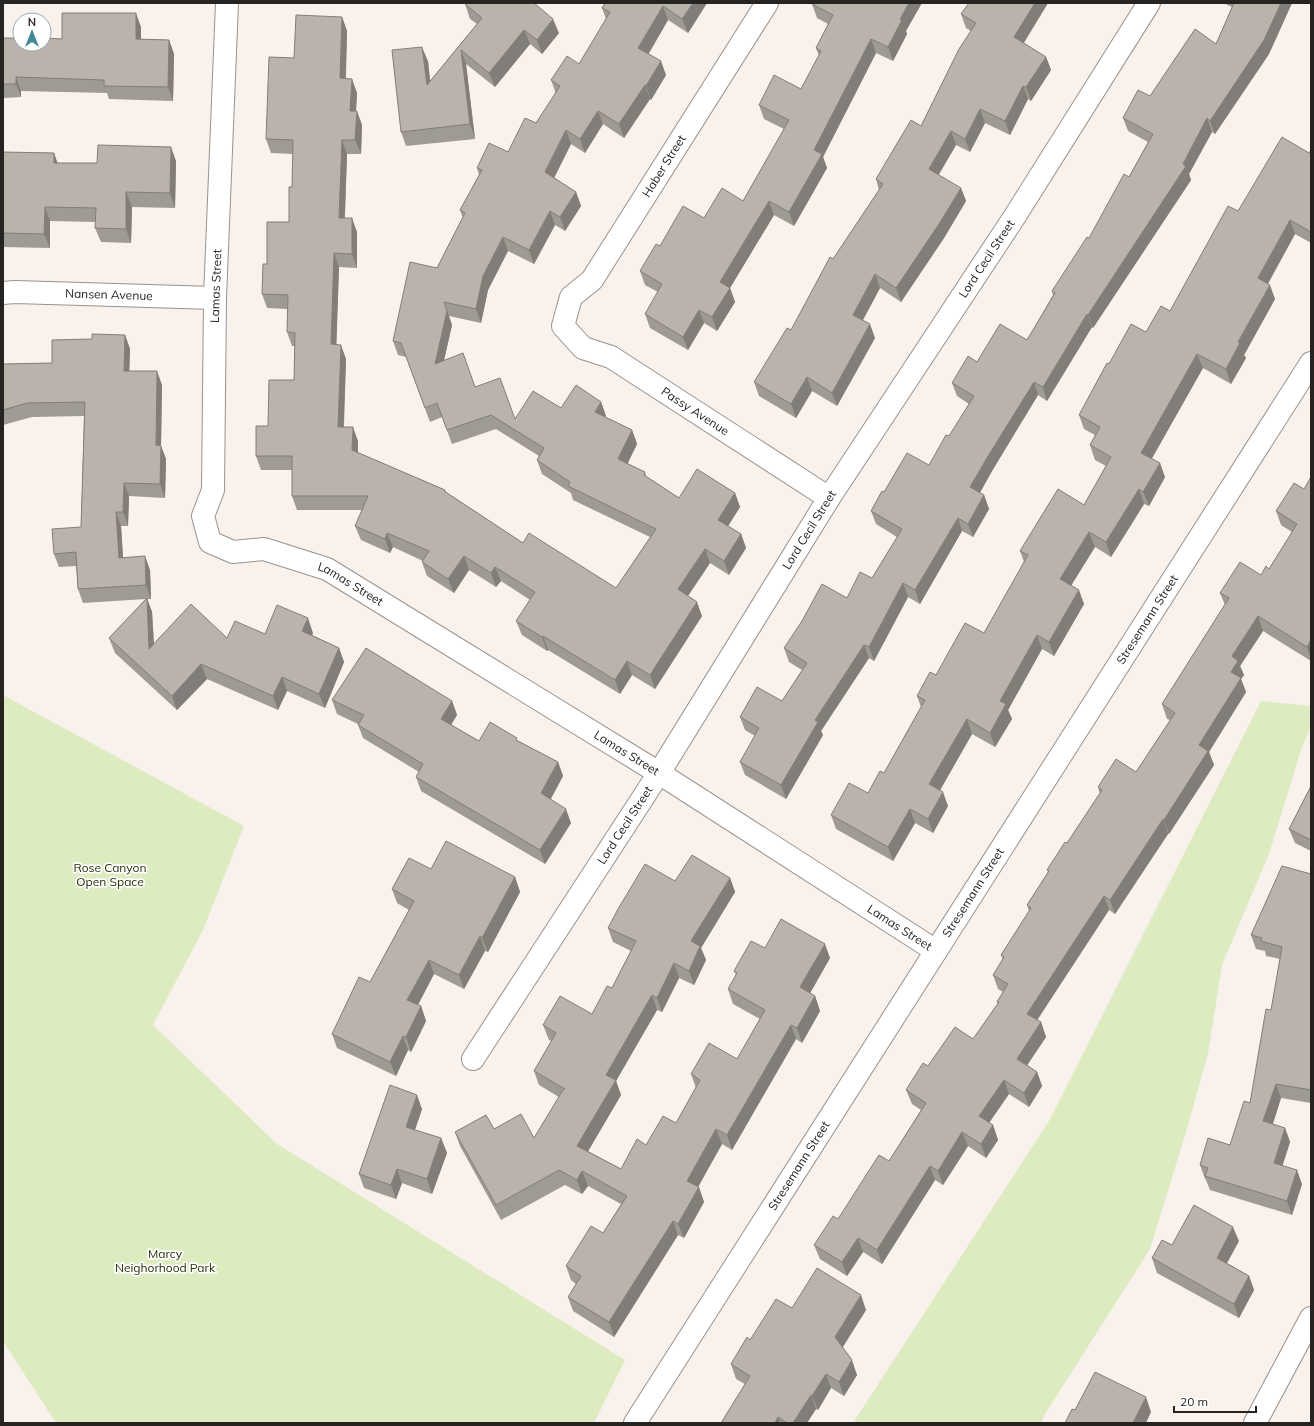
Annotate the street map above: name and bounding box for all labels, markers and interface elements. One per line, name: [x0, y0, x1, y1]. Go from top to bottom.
north arrow: [12, 12, 52, 52]
text: N: [28, 15, 36, 29]
street label: Haber Street: [638, 132, 689, 200]
street label: Lord Cecil Street: [955, 217, 1017, 300]
street label: Lamas Street: [207, 249, 224, 323]
street label: Nansen Avenue: [65, 286, 153, 303]
street label: Passy Avenue: [659, 383, 732, 438]
street label: Lord Cecil Street: [779, 487, 839, 572]
street label: Lamas Street: [316, 559, 386, 609]
street label: Stresemann Street: [1113, 572, 1181, 667]
street label: Lamas Street: [591, 727, 662, 778]
street label: Lord Cecil Street: [594, 783, 656, 867]
street label: Stresemann Street: [939, 845, 1007, 940]
park label: Rose Canyon Open Space: [74, 860, 146, 889]
street label: Lamas Street: [865, 901, 935, 953]
street label: Stresemann Street: [765, 1118, 833, 1213]
park label: Marcy Neighorhood Park: [115, 1246, 216, 1275]
scale bar: [1174, 1388, 1256, 1414]
text: 20 m: [1180, 1394, 1208, 1409]

